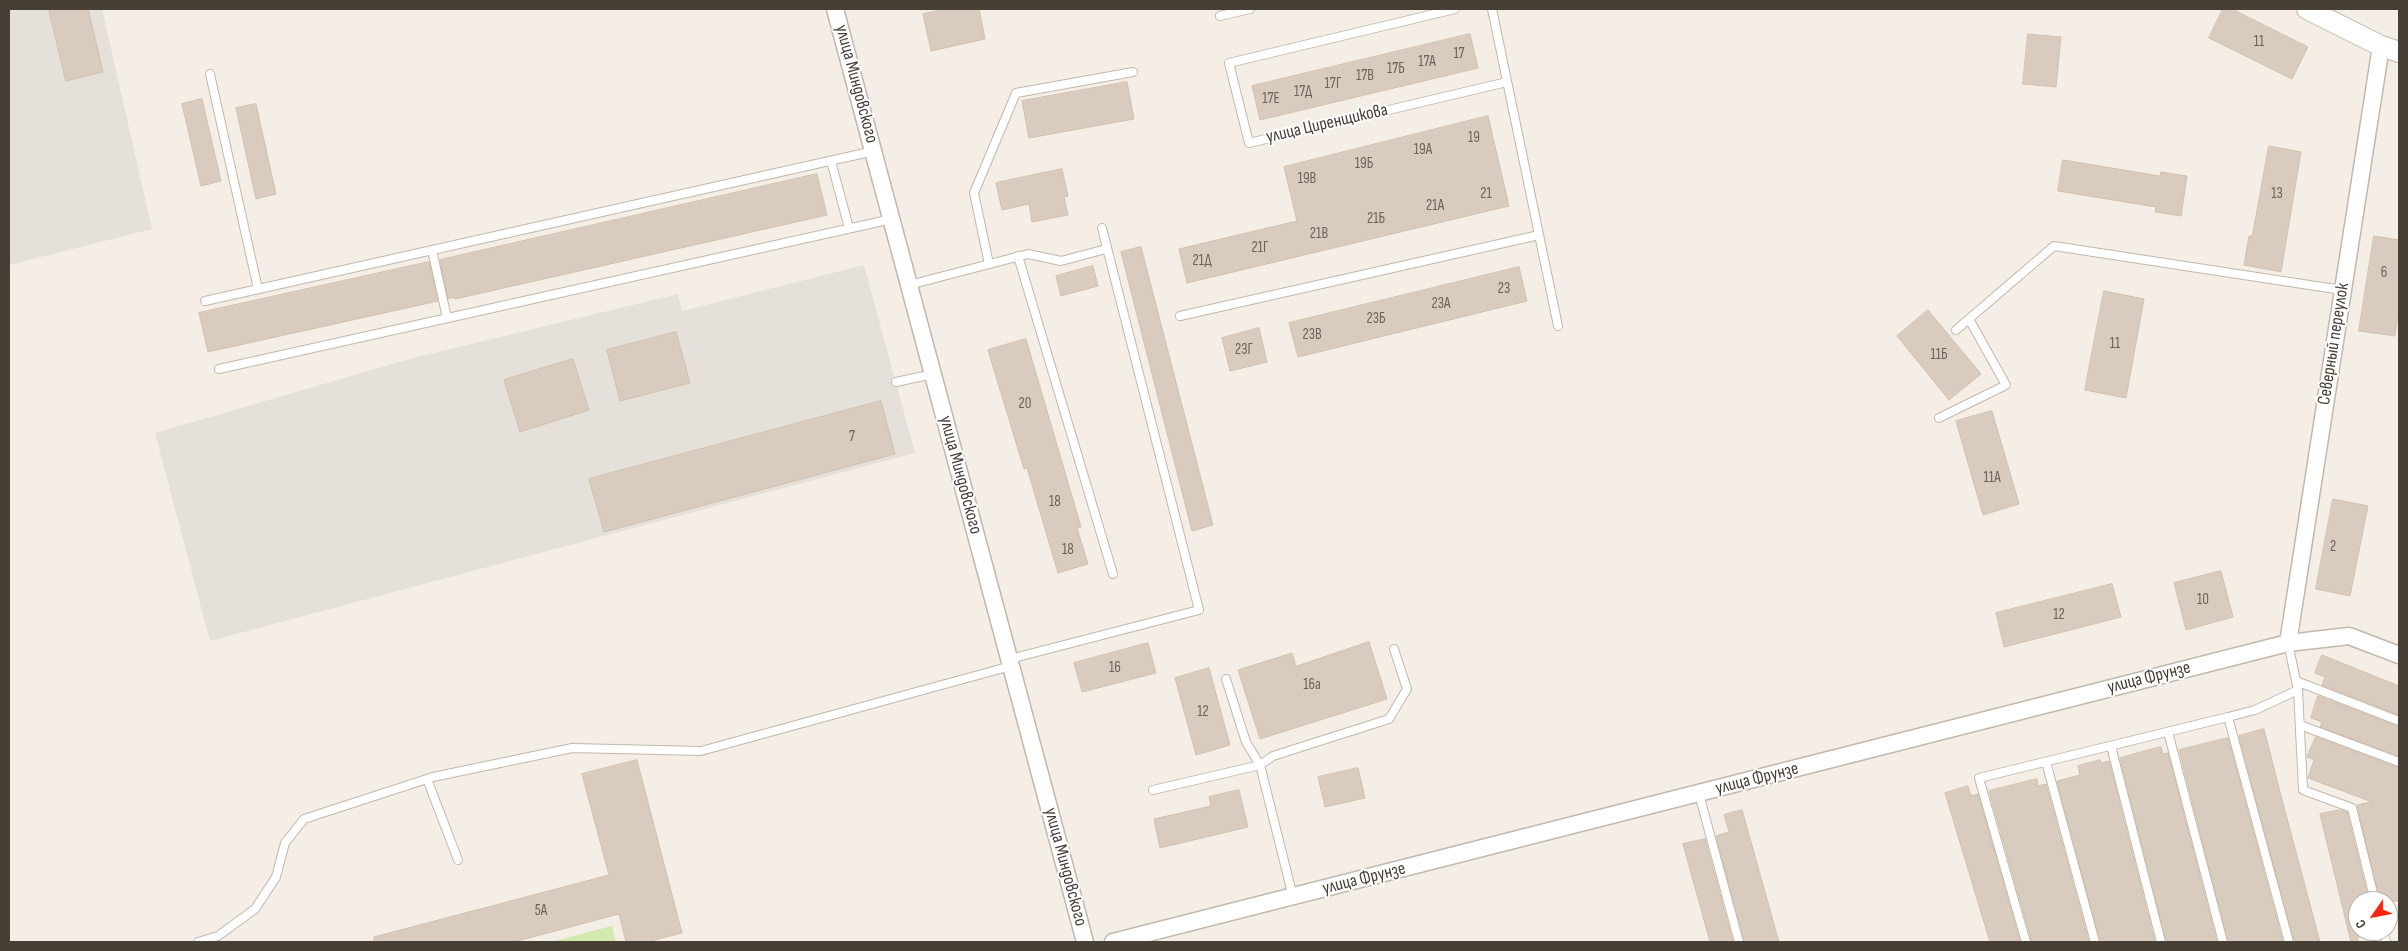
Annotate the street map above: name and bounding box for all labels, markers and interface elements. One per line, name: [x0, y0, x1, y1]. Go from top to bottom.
street label: улица Миндовского: [830, 23, 882, 145]
house number: 11: [2254, 33, 2264, 51]
house number: 17: [1453, 45, 1465, 63]
house number: 17А: [1418, 53, 1436, 71]
house number: 17Б: [1387, 60, 1405, 78]
house number: 17В: [1356, 67, 1374, 85]
house number: 17Г: [1325, 75, 1341, 93]
house number: 17Д: [1294, 83, 1312, 101]
house number: 17Е: [1262, 90, 1280, 108]
street label: улица Циренщикова: [1264, 99, 1390, 149]
house number: 19: [1468, 129, 1480, 147]
house number: 19А: [1414, 141, 1432, 159]
house number: 19Б: [1355, 155, 1373, 173]
house number: 19В: [1298, 170, 1316, 188]
house number: 21: [1480, 185, 1492, 203]
house number: 13: [2271, 185, 2283, 203]
house number: 21А: [1426, 197, 1444, 215]
house number: 21Б: [1367, 210, 1385, 228]
house number: 21В: [1310, 225, 1328, 243]
house number: 21Г: [1251, 239, 1269, 257]
house number: 21Д: [1192, 252, 1212, 270]
house number: 6: [2381, 264, 2387, 282]
house number: 23: [1498, 280, 1510, 298]
street label: Северный переулок: [2314, 281, 2354, 407]
house number: 23А: [1432, 295, 1450, 313]
house number: 23Б: [1366, 310, 1386, 328]
house number: 23В: [1302, 326, 1322, 344]
house number: 11: [2110, 335, 2120, 353]
house number: 23Г: [1235, 341, 1253, 359]
house number: 11Б: [1930, 346, 1948, 364]
house number: 20: [1019, 395, 1031, 413]
street label: улица Миндовского: [934, 414, 986, 536]
house number: 7: [849, 428, 855, 446]
house number: 11А: [1983, 469, 2001, 487]
house number: 18: [1049, 493, 1061, 511]
house number: 2: [2330, 538, 2336, 556]
house number: 18: [1062, 541, 1074, 559]
house number: 10: [2197, 591, 2209, 609]
house number: 12: [2053, 606, 2065, 624]
street label: улица Фрунзе: [2105, 657, 2193, 699]
house number: 16: [1109, 659, 1121, 677]
house number: 16а: [1303, 676, 1321, 694]
house number: 12: [1197, 703, 1209, 721]
street label: улица Фрунзе: [1713, 758, 1801, 800]
street label: улица Миндовского: [1039, 806, 1091, 928]
street label: улица Фрунзе: [1320, 858, 1408, 900]
north arrow: [2348, 891, 2398, 941]
house number: 5А: [535, 902, 547, 920]
text: С: [2352, 916, 2370, 932]

